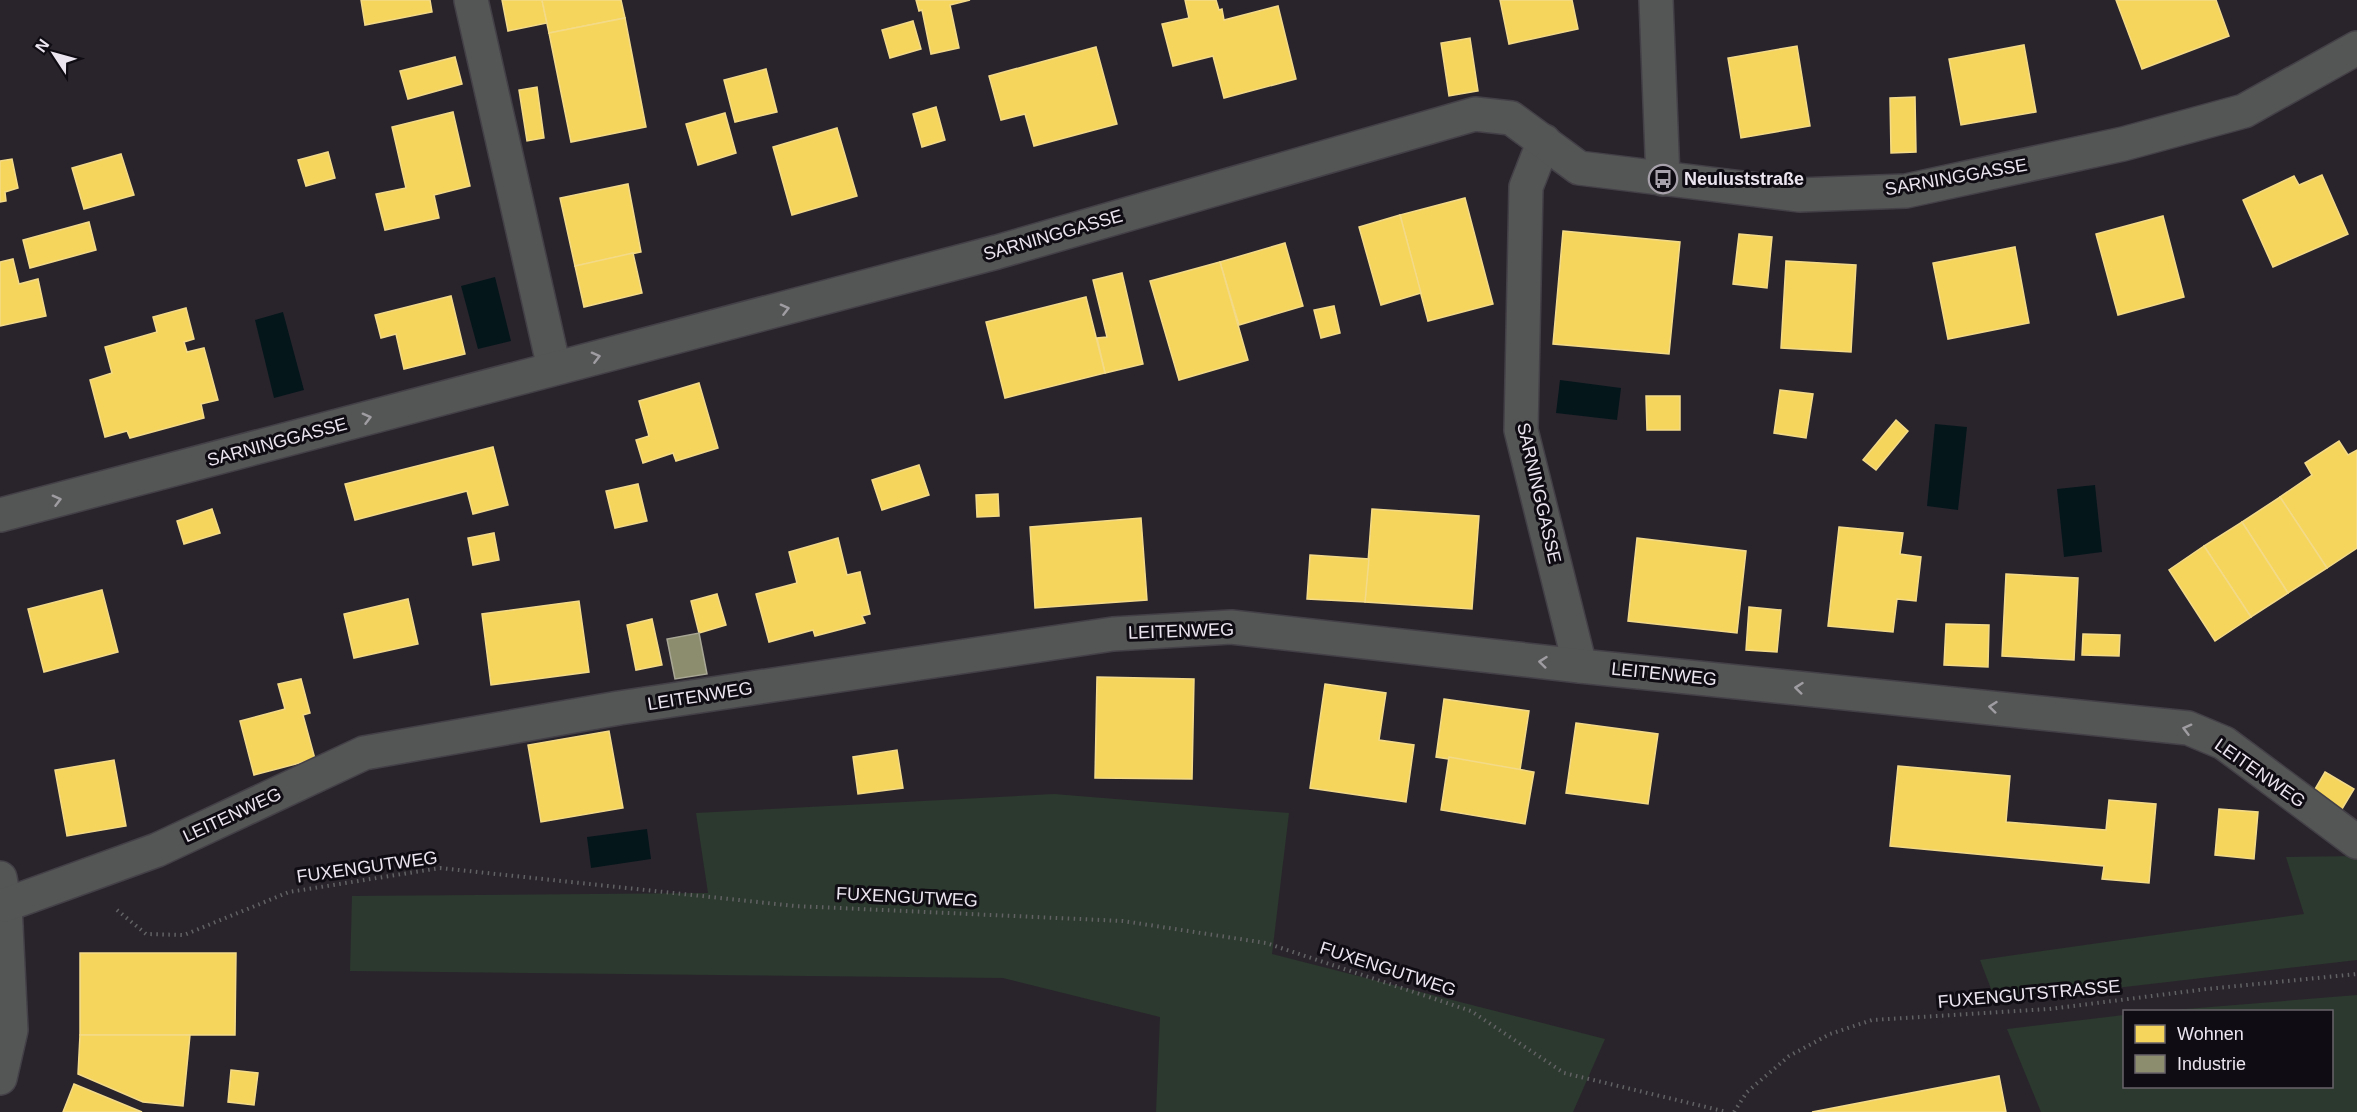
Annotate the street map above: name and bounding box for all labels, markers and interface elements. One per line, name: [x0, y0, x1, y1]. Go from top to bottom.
north arrow: [24, 24, 84, 84]
text: N: [32, 36, 53, 55]
street label: SARNINGGASSE: [1883, 155, 2029, 199]
bus stop icon: Neuluststraße: [1647, 163, 1679, 195]
place label: Neuluststraße: [1684, 169, 1804, 189]
street label: SARNINGGASSE: [981, 206, 1125, 264]
one-way arrow: [780, 303, 790, 316]
one-way arrow: [591, 352, 601, 365]
one-way arrow: [361, 413, 372, 425]
street label: SARNINGGASSE: [205, 414, 349, 470]
street label: SARNINGGASSE: [1513, 421, 1565, 565]
one-way arrow: [51, 495, 61, 508]
street label: LEITENWEG: [1128, 619, 1234, 643]
one-way arrow: [1538, 656, 1547, 668]
street label: LEITENWEG: [1610, 659, 1718, 689]
street label: LEITENWEG: [646, 678, 754, 714]
one-way arrow: [1795, 682, 1804, 695]
one-way arrow: [1989, 701, 1998, 714]
one-way arrow: [2182, 724, 2192, 737]
street label: LEITENWEG: [2211, 734, 2309, 812]
street label: LEITENWEG: [180, 784, 284, 846]
street label: FUXENGUTWEG: [295, 847, 439, 887]
street label: FUXENGUTWEG: [836, 883, 978, 911]
street label: FUXENGUTWEG: [1317, 938, 1459, 1000]
street label: FUXENGUTSTRASSE: [1937, 976, 2121, 1012]
legend: [2123, 1010, 2333, 1088]
text: Wohnen: [2177, 1024, 2244, 1044]
text: Industrie: [2177, 1054, 2246, 1074]

